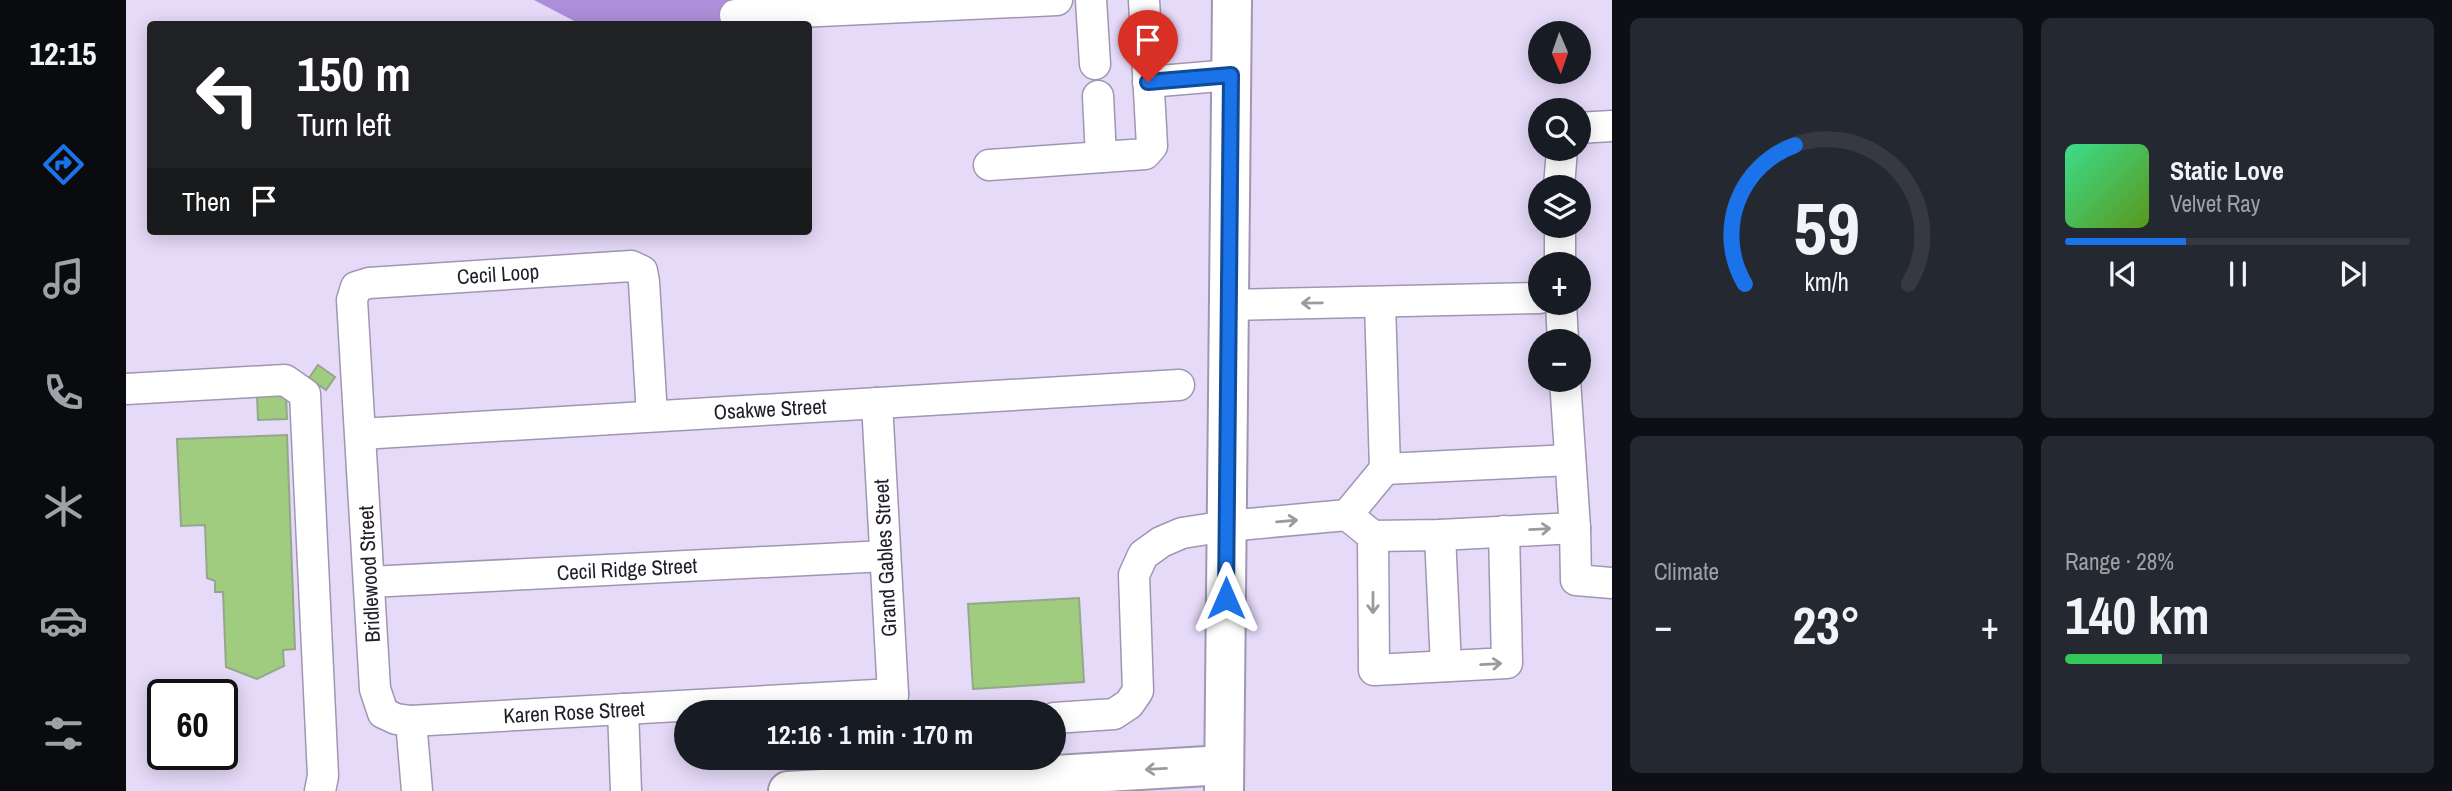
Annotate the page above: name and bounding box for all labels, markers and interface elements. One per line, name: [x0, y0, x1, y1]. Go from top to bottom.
pin: [1118, 10, 1178, 82]
icon: arrive: [1129, 21, 1167, 59]
north arrow: [1528, 21, 1591, 84]
map controls: [1528, 21, 1591, 392]
text: 12:15: [29, 32, 97, 75]
text: 150 m: [297, 40, 411, 106]
icon: left: [182, 49, 273, 140]
button: search: [1528, 98, 1591, 161]
text: Turn left: [297, 103, 391, 146]
icon: directions: [39, 140, 88, 189]
text: Static Love: [2170, 153, 2284, 188]
button: layers: [1528, 175, 1591, 238]
text: 59: [1793, 180, 1860, 278]
icon: arrive: [245, 182, 283, 220]
text: Then: [182, 184, 231, 219]
text: Velvet Ray: [2170, 188, 2260, 219]
button: +: [1528, 252, 1591, 315]
icon: music: [39, 254, 88, 303]
icon: previous: [2104, 255, 2142, 293]
icon: pause: [2219, 255, 2257, 293]
icon: next: [2334, 255, 2372, 293]
street label: Cecil Loop: [456, 257, 540, 291]
text: km/h: [1804, 265, 1849, 299]
one-way arrow: [1301, 297, 1324, 310]
button: −: [1528, 329, 1591, 392]
icon: phone: [39, 368, 88, 417]
street label: Osakwe Street: [713, 392, 827, 426]
street label: Grand Gables Street: [866, 478, 904, 638]
icon: climate: [39, 482, 88, 531]
street label: Bridlewood Street: [351, 505, 387, 643]
one-way arrow: [1275, 514, 1298, 527]
one-way arrow: [1528, 523, 1551, 536]
text: Range · 28%: [2065, 546, 2174, 577]
street label: Cecil Ridge Street: [556, 551, 698, 587]
text: Climate: [1654, 556, 1719, 587]
position arrow: [1189, 561, 1263, 635]
text: 140 km: [2065, 580, 2210, 650]
text: 23°: [1792, 590, 1861, 660]
one-way arrow: [1366, 592, 1380, 615]
icon: car: [39, 596, 88, 645]
text: −: [1654, 600, 1672, 651]
text: +: [1981, 600, 1999, 651]
one-way arrow: [1479, 657, 1502, 670]
speed limit sign: 60: [147, 679, 238, 770]
street label: Karen Rose Street: [503, 694, 646, 730]
icon: filters: [39, 709, 88, 758]
text: 12:16 · 1 min · 170 m: [767, 717, 973, 752]
one-way arrow: [1145, 763, 1168, 776]

